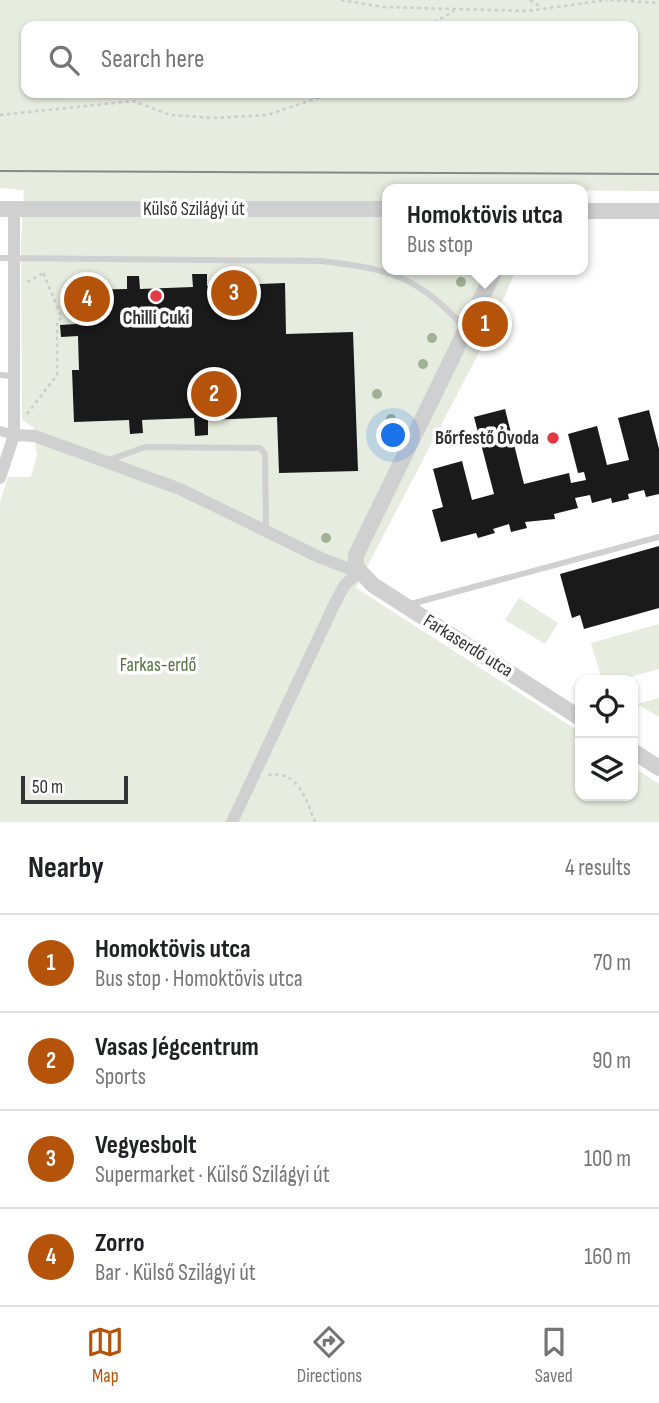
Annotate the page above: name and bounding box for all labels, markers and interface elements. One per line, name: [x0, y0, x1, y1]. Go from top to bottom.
search box: [21, 21, 638, 98]
icon: search: [45, 41, 83, 79]
text: Search here: [101, 44, 204, 75]
popup: [382, 184, 588, 275]
street label: Külső Szilágyi út: [143, 198, 245, 221]
text: Homoktövis utca: [407, 200, 563, 231]
text: Bus stop: [407, 231, 473, 259]
pin: 3: [211, 267, 257, 319]
pin: 4: [64, 273, 110, 325]
marker: Chilli Cuki: [148, 288, 164, 304]
pin: 1: [462, 298, 508, 350]
place label: Chilli Cuki: [123, 307, 189, 330]
pin: 2: [191, 368, 237, 420]
your location: [376, 418, 410, 452]
place label: Bőrfestő Óvoda: [435, 427, 539, 450]
marker: Bőrfestő Óvoda: [545, 430, 561, 446]
street label: Farkaserdő utca: [419, 610, 517, 682]
park label: Farkas-erdő: [120, 654, 196, 677]
map controls: [575, 675, 638, 801]
button: locate: [575, 675, 638, 738]
button: layers: [575, 738, 638, 801]
scale bar: [21, 773, 128, 805]
text: 50 m: [32, 776, 63, 799]
text: Nearby: [28, 850, 104, 886]
text: 4 results: [565, 854, 631, 882]
text: Homoktövis utca: [95, 934, 251, 965]
text: 1: [46, 949, 56, 977]
text: 70 m: [593, 949, 631, 977]
text: Bus stop · Homoktövis utca: [95, 965, 303, 993]
text: Vasas Jégcentrum: [95, 1032, 259, 1063]
text: 2: [46, 1047, 56, 1075]
text: 90 m: [592, 1047, 631, 1075]
text: Sports: [95, 1063, 146, 1091]
text: Vegyesbolt: [95, 1130, 197, 1161]
text: 3: [46, 1145, 56, 1173]
text: 100 m: [584, 1145, 631, 1173]
text: Supermarket · Külső Szilágyi út: [95, 1161, 330, 1189]
text: Zorro: [95, 1228, 145, 1259]
text: 4: [46, 1243, 56, 1271]
text: 160 m: [584, 1243, 631, 1271]
text: Bar · Külső Szilágyi út: [95, 1259, 256, 1287]
tab: Map: [86, 1323, 124, 1388]
tab: Directions: [297, 1323, 362, 1388]
tab: Saved: [535, 1323, 573, 1388]

